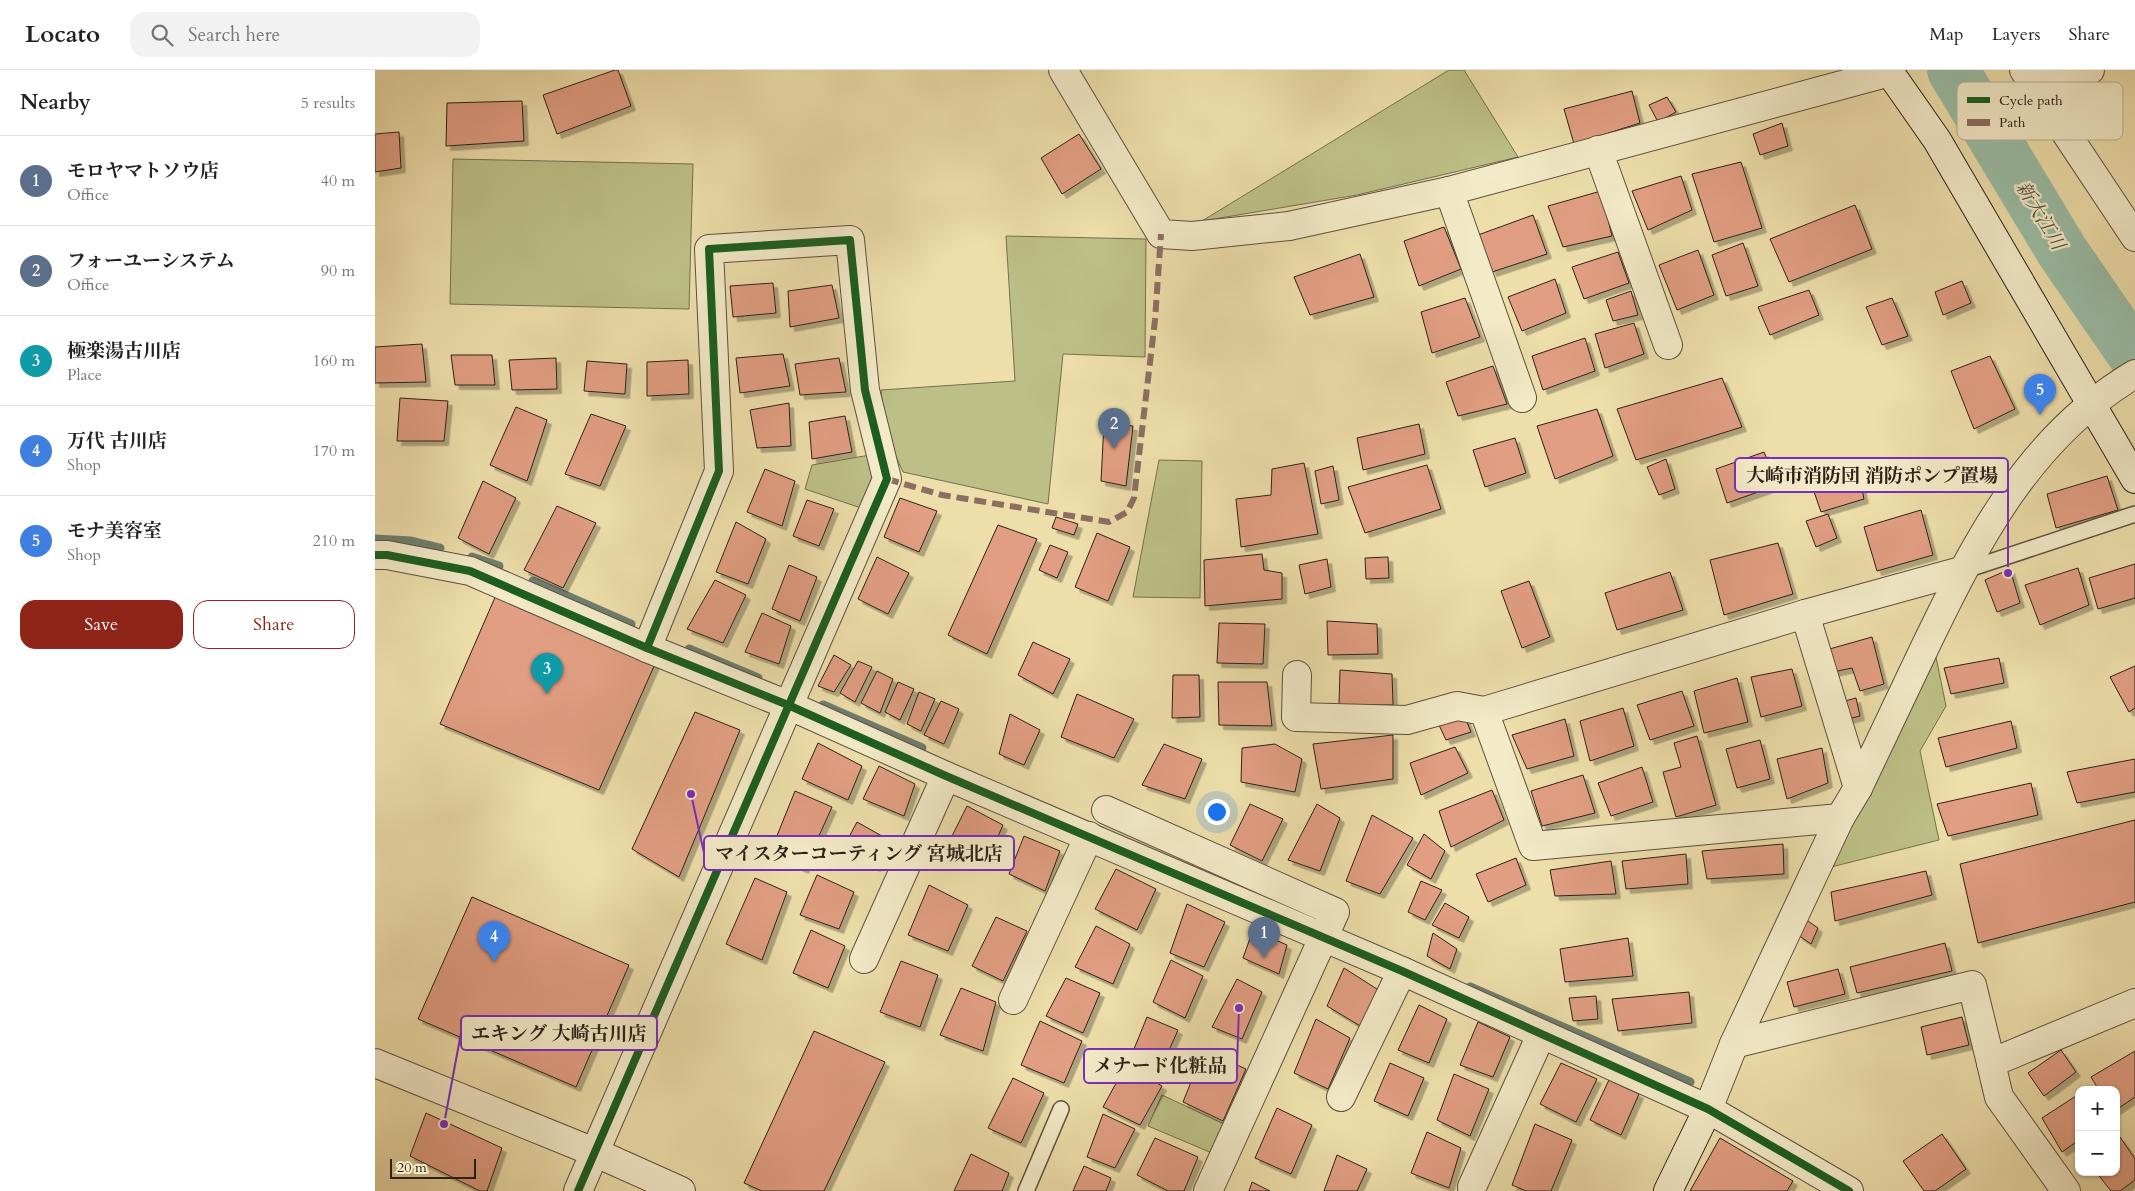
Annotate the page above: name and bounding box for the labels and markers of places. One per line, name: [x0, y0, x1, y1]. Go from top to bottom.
pin: 5: [2024, 374, 2056, 415]
pin: 2: [1098, 408, 1130, 449]
callout: 大崎市消防団 消防ポンプ置場: [1735, 458, 2008, 492]
pin: 3: [531, 653, 563, 694]
callout: マイスターコーティング 宮城北店: [704, 836, 1014, 870]
pin: 1: [1248, 917, 1280, 958]
pin: 4: [478, 921, 510, 962]
callout: エキング 大崎古川店: [461, 1016, 657, 1050]
callout: メナード化粧品: [1084, 1049, 1237, 1083]

